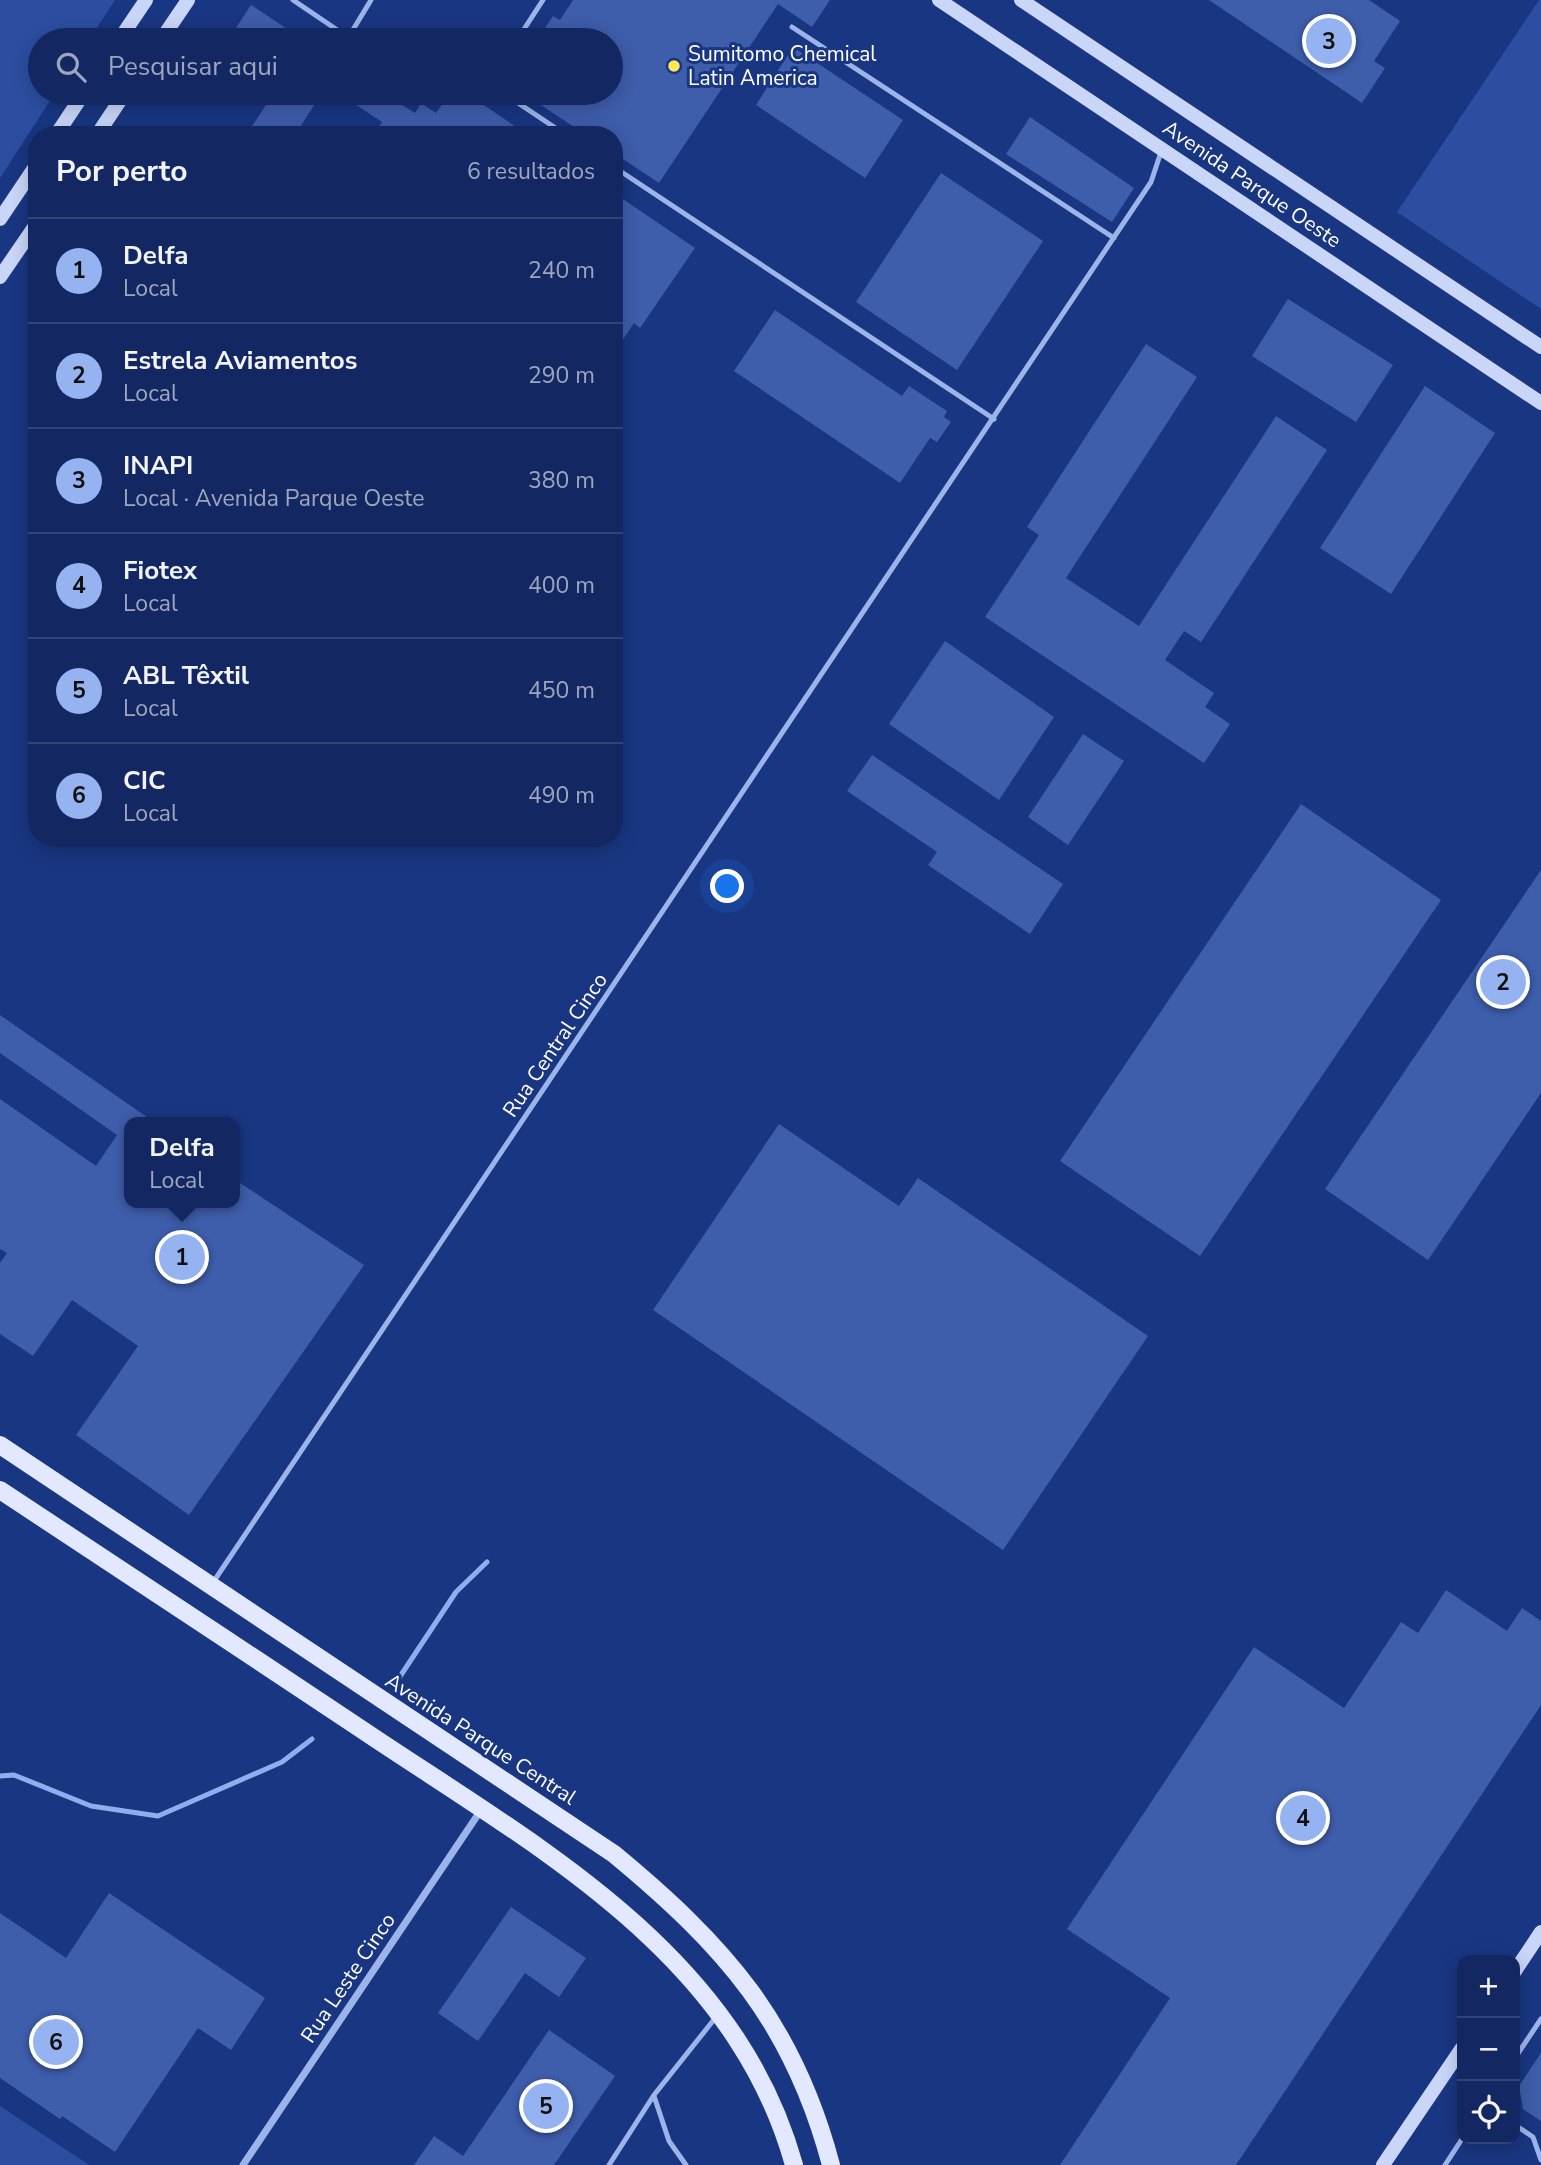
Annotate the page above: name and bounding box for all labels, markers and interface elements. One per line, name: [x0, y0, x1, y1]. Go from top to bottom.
pin: 3: [1306, 15, 1352, 67]
search box: [28, 28, 623, 105]
place label: Sumitomo Chemical Latin America: [688, 40, 877, 92]
icon: search: [52, 48, 90, 86]
text: Pesquisar aqui: [108, 49, 278, 84]
marker: Sumitomo Chemical Latin America: [666, 58, 682, 74]
street label: Avenida Parque Oeste: [1157, 114, 1347, 254]
text: Por perto: [56, 151, 187, 192]
text: 6 resultados: [467, 156, 595, 187]
text: Delfa: [123, 238, 189, 273]
text: 1: [72, 255, 86, 286]
text: 240 m: [528, 255, 595, 286]
text: Local: [123, 273, 178, 304]
text: Estrela Aviamentos: [123, 343, 357, 378]
text: 2: [72, 360, 86, 391]
text: 290 m: [528, 360, 595, 391]
text: Local: [123, 378, 178, 409]
text: INAPI: [123, 448, 193, 483]
text: 3: [72, 465, 86, 496]
text: 380 m: [528, 465, 595, 496]
text: Local · Avenida Parque Oeste: [123, 483, 425, 514]
text: Fiotex: [123, 553, 197, 588]
text: 4: [72, 570, 86, 601]
text: 400 m: [528, 570, 595, 601]
text: Local: [123, 588, 178, 619]
text: ABL Têxtil: [123, 658, 249, 693]
text: 5: [72, 675, 86, 706]
text: 450 m: [528, 675, 595, 706]
text: Local: [123, 693, 178, 724]
text: CIC: [123, 763, 166, 798]
text: 6: [72, 780, 86, 811]
text: 490 m: [528, 780, 595, 811]
text: Local: [123, 798, 178, 829]
your location: [710, 869, 744, 903]
pin: 2: [1480, 956, 1526, 1008]
street label: Rua Central Cinco: [496, 967, 614, 1123]
popup: [124, 1117, 240, 1208]
text: Delfa: [149, 1130, 215, 1165]
text: Local: [149, 1165, 204, 1196]
pin: 1: [159, 1231, 205, 1283]
street label: Avenida Parque Central: [380, 1667, 583, 1812]
pin: 4: [1280, 1792, 1326, 1844]
street label: Rua Leste Cinco: [294, 1908, 402, 2048]
map controls: [1457, 1955, 1520, 2144]
button: +: [1457, 1955, 1520, 2018]
pin: 6: [33, 2016, 79, 2068]
button: −: [1457, 2018, 1520, 2081]
pin: 5: [523, 2080, 569, 2132]
button: locate: [1457, 2081, 1520, 2144]

